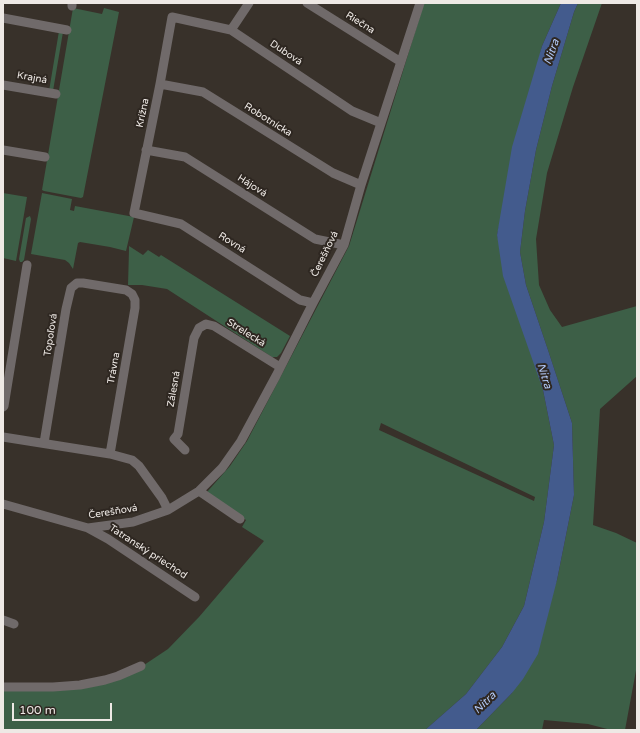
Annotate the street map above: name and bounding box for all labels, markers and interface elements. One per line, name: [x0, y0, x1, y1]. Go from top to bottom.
street label: Riečna: [343, 9, 377, 37]
water label: Nitra: [541, 37, 563, 67]
street label: Dubová: [267, 38, 305, 68]
street label: Krajná: [16, 69, 48, 87]
street label: Krížna: [134, 97, 152, 129]
street label: Robotnícka: [242, 101, 294, 139]
street label: Hájová: [235, 172, 269, 200]
street label: Čerešňová: [309, 229, 341, 279]
street label: Rovná: [216, 230, 248, 256]
street label: Topoľová: [42, 313, 60, 357]
street label: Strelecká: [224, 316, 268, 350]
street label: Trávna: [105, 351, 123, 385]
water label: Nitra: [534, 362, 554, 390]
street label: Zálesná: [165, 370, 183, 408]
street label: Čerešňová: [88, 502, 138, 522]
street label: Tatranský priechod: [107, 522, 189, 582]
water label: Nitra: [471, 689, 499, 717]
scale bar: [14, 695, 114, 721]
text: 100 m: [19, 703, 56, 717]

